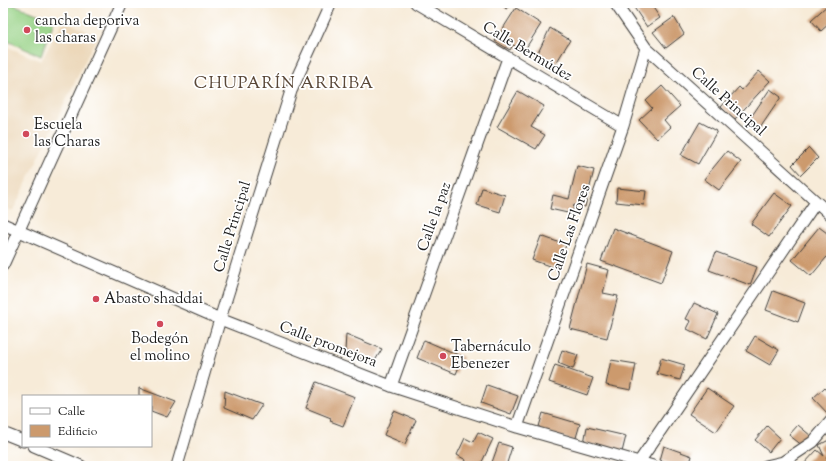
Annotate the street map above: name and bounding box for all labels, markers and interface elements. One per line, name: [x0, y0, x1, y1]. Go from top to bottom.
place label: cancha deporiva las charas: [35, 11, 139, 49]
street label: Calle Bermúdez: [478, 17, 576, 87]
marker: cancha deporiva las charas: [22, 25, 32, 35]
street label: Calle Principal: [686, 63, 770, 141]
district label: CHUPARÍN ARRIBA: [194, 72, 374, 96]
place label: Escuela las Charas: [34, 115, 100, 153]
marker: Escuela las Charas: [21, 129, 31, 139]
street label: Calle Principal: [209, 179, 257, 275]
street label: Calle la paz: [413, 179, 457, 255]
street label: Calle Las Flores: [544, 182, 596, 284]
place label: Abasto shaddai: [104, 289, 203, 310]
marker: Abasto shaddai: [91, 294, 101, 304]
street label: Calle promejora: [276, 317, 380, 373]
marker: Bodegón el molino: [155, 319, 165, 329]
place label: Bodegón el molino: [130, 329, 190, 367]
place label: Tabernáculo Ebenezer: [451, 337, 531, 375]
marker: Tabernáculo Ebenezer: [438, 351, 448, 361]
legend: [22, 395, 152, 447]
text: Calle: [58, 403, 86, 421]
text: Edificio: [58, 423, 98, 441]

